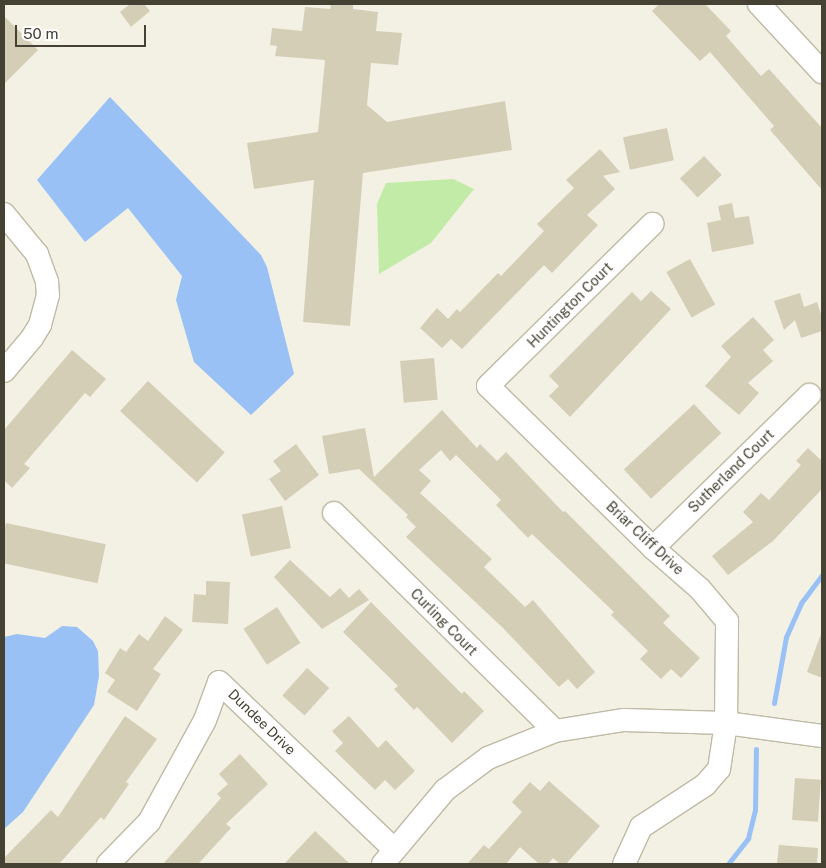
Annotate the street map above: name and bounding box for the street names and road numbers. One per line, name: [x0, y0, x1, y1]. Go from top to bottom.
street label: Huntington Court: [524, 259, 616, 351]
street label: Sutherland Court: [685, 426, 777, 516]
street label: Briar Cliff Drive: [603, 498, 687, 578]
street label: Curling Court: [407, 585, 481, 659]
street label: Dundee Drive: [225, 686, 299, 758]

